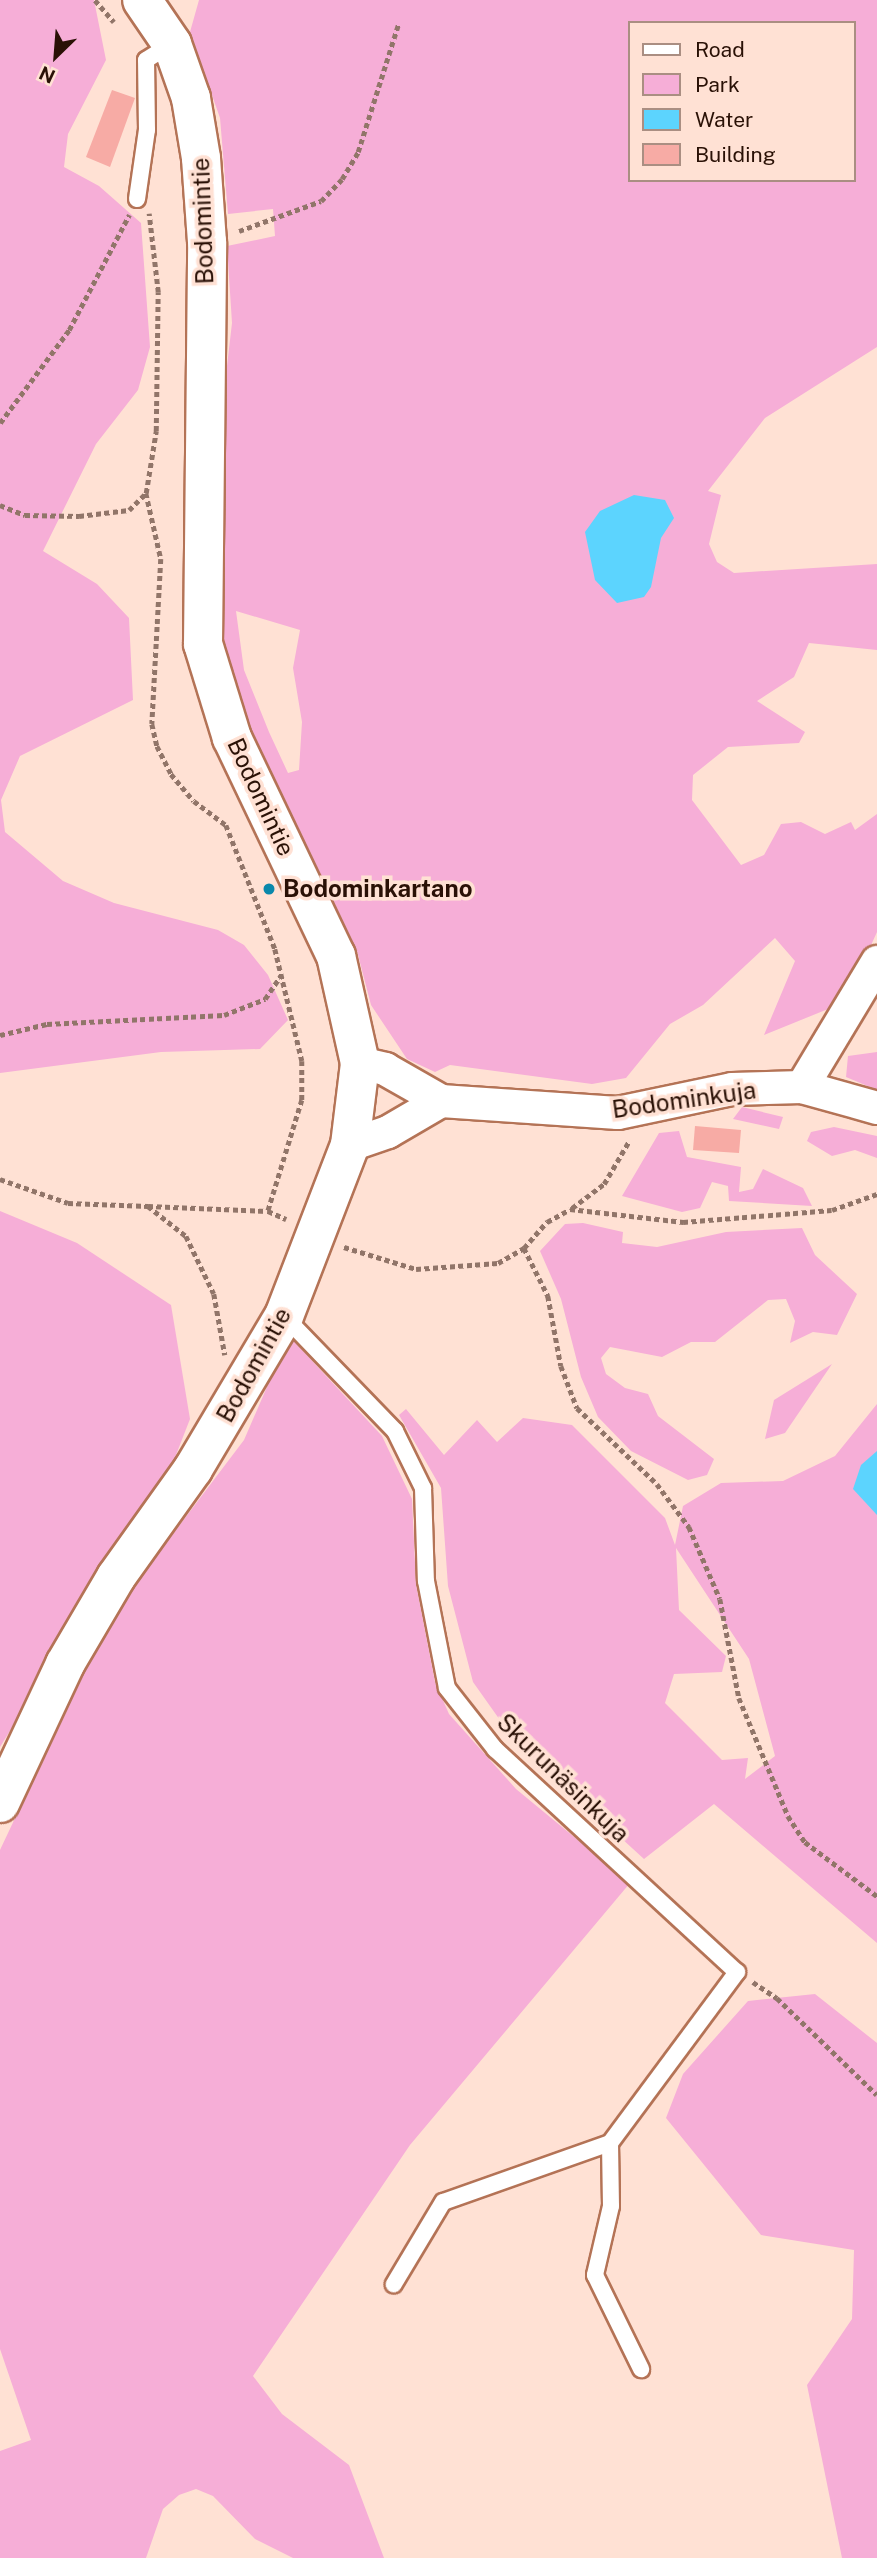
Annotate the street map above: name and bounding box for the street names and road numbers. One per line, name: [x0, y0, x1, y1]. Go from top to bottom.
street label: Bodomintie: [186, 157, 220, 285]
street label: Bodomintie: [221, 734, 301, 860]
street label: Bodominkuja: [610, 1076, 758, 1124]
street label: Bodomintie: [211, 1303, 297, 1427]
street label: Skurunäsinkuja: [491, 1708, 635, 1848]

